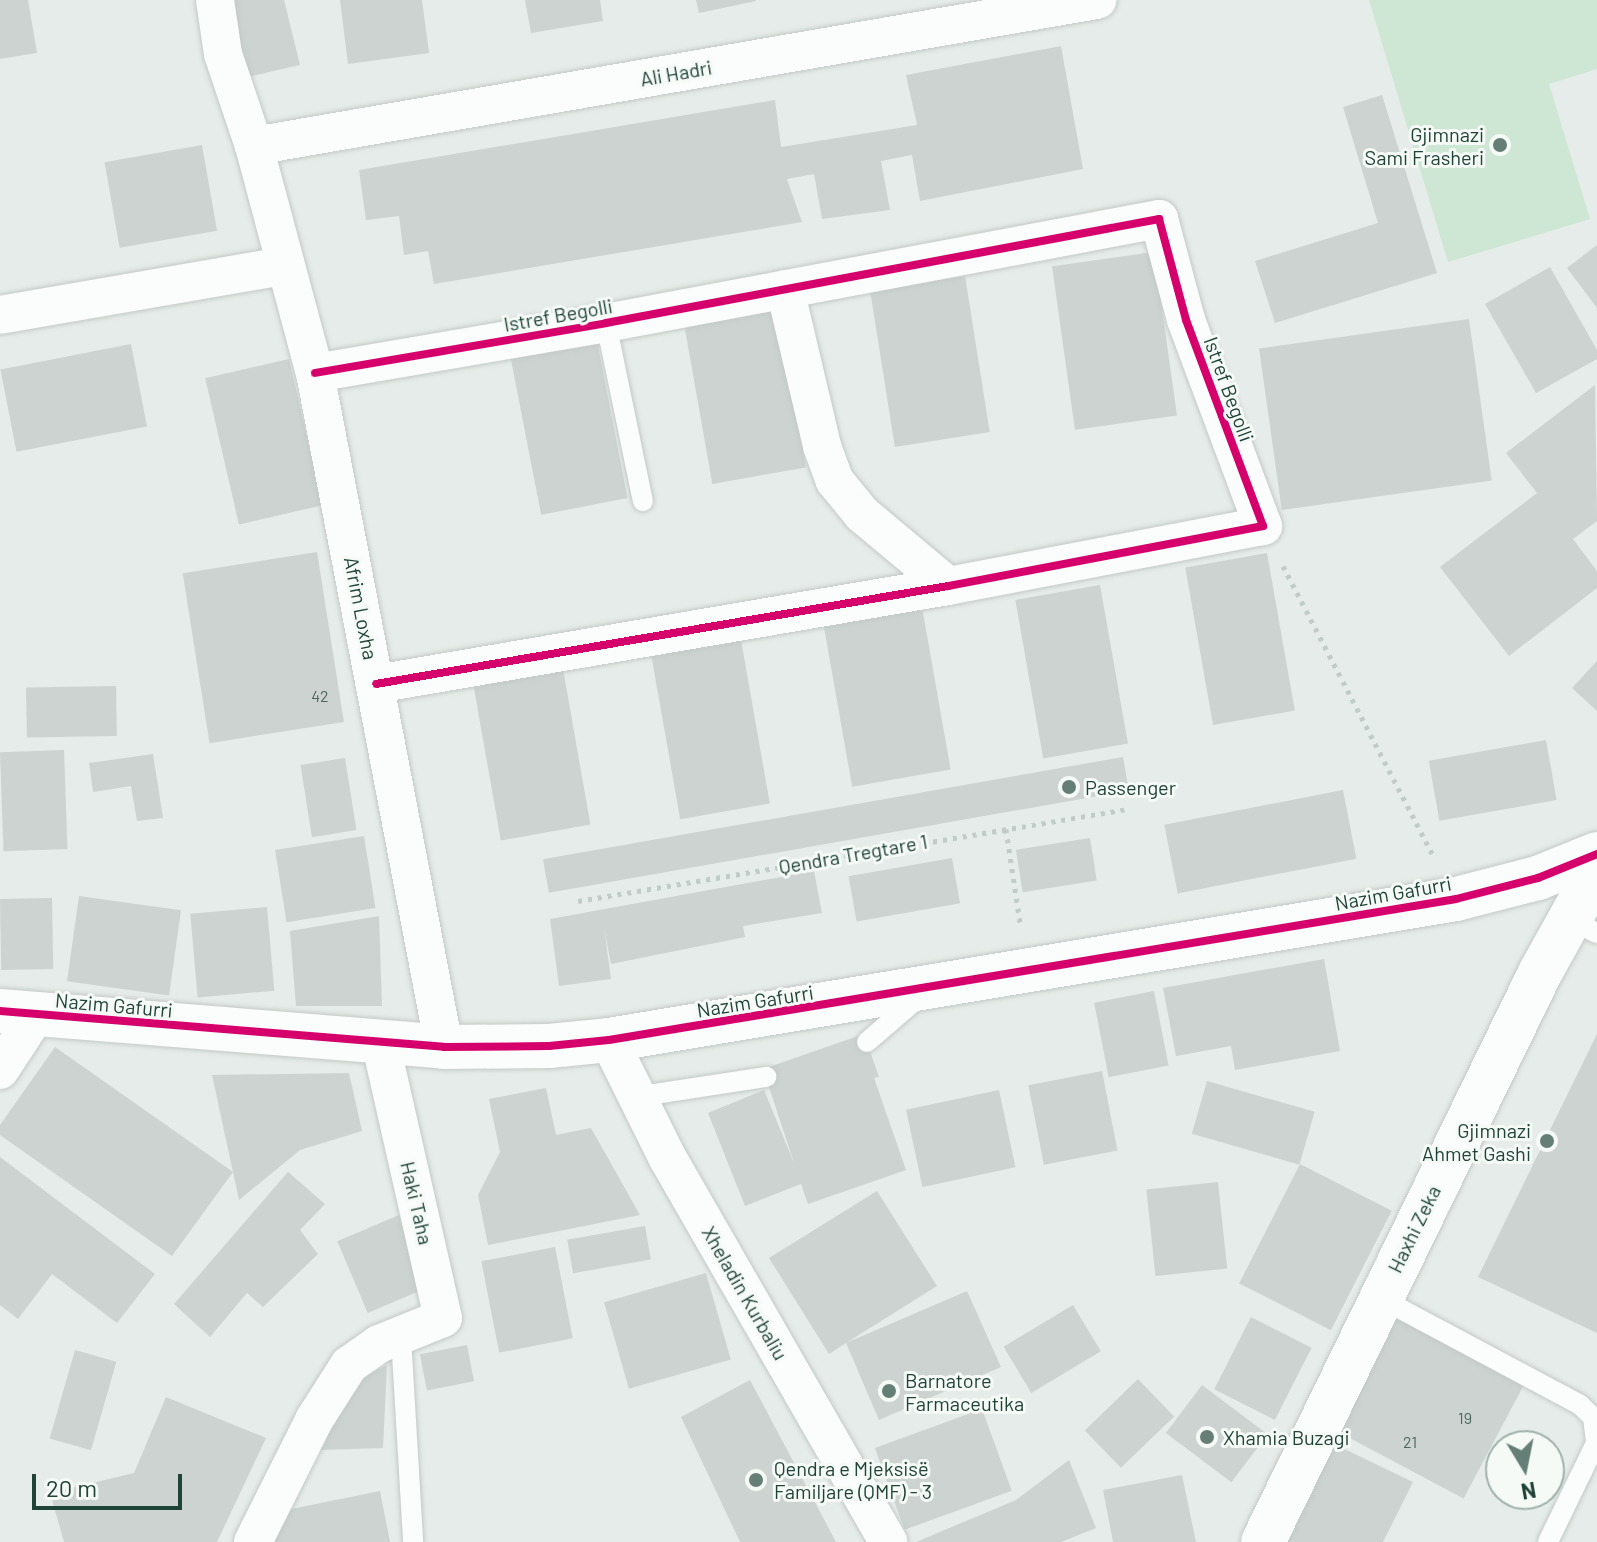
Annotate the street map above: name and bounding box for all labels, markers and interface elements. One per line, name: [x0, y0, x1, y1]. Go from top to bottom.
street label: Ali Hadri: [638, 55, 714, 91]
place label: Gjimnazi Sami Frasheri: [1365, 122, 1484, 169]
marker: Gjimnazi Sami Frasheri: [1491, 136, 1509, 154]
street label: Istref Begolli: [502, 294, 614, 336]
street label: Istref Begolli: [1199, 333, 1259, 445]
street label: Afrim Loxha: [339, 554, 383, 662]
house number: 42: [311, 686, 329, 706]
place label: Passenger: [1085, 775, 1176, 799]
marker: Passenger: [1060, 778, 1078, 796]
street label: Qendra Tregtare 1: [777, 829, 929, 879]
street label: Nazim Gafurri: [1333, 871, 1453, 915]
street label: Nazim Gafurri: [695, 980, 815, 1022]
street label: Nazim Gafurri: [54, 988, 174, 1022]
place label: Gjimnazi Ahmet Gashi: [1422, 1118, 1531, 1165]
marker: Gjimnazi Ahmet Gashi: [1538, 1132, 1556, 1150]
street label: Haki Taha: [396, 1159, 438, 1247]
street label: Haxhi Zeka: [1383, 1181, 1445, 1277]
street label: Xheladin Kurbaliu: [697, 1222, 793, 1364]
place label: Barnatore Farmaceutika: [905, 1368, 1024, 1415]
marker: Barnatore Farmaceutika: [880, 1382, 898, 1400]
house number: 19: [1458, 1408, 1472, 1428]
place label: Xhamia Buzagi: [1223, 1425, 1350, 1449]
marker: Xhamia Buzagi: [1198, 1428, 1216, 1446]
north arrow: [1485, 1430, 1565, 1510]
house number: 21: [1403, 1432, 1417, 1452]
place label: Qendra e Mjeksisë Familjare (QMF) - 3: [774, 1456, 932, 1503]
scale bar: [36, 1458, 186, 1508]
marker: Qendra e Mjeksisë Familjare (QMF) - 3: [745, 1469, 767, 1491]
text: 20 m: [46, 1473, 97, 1502]
text: N: [1519, 1478, 1538, 1506]

